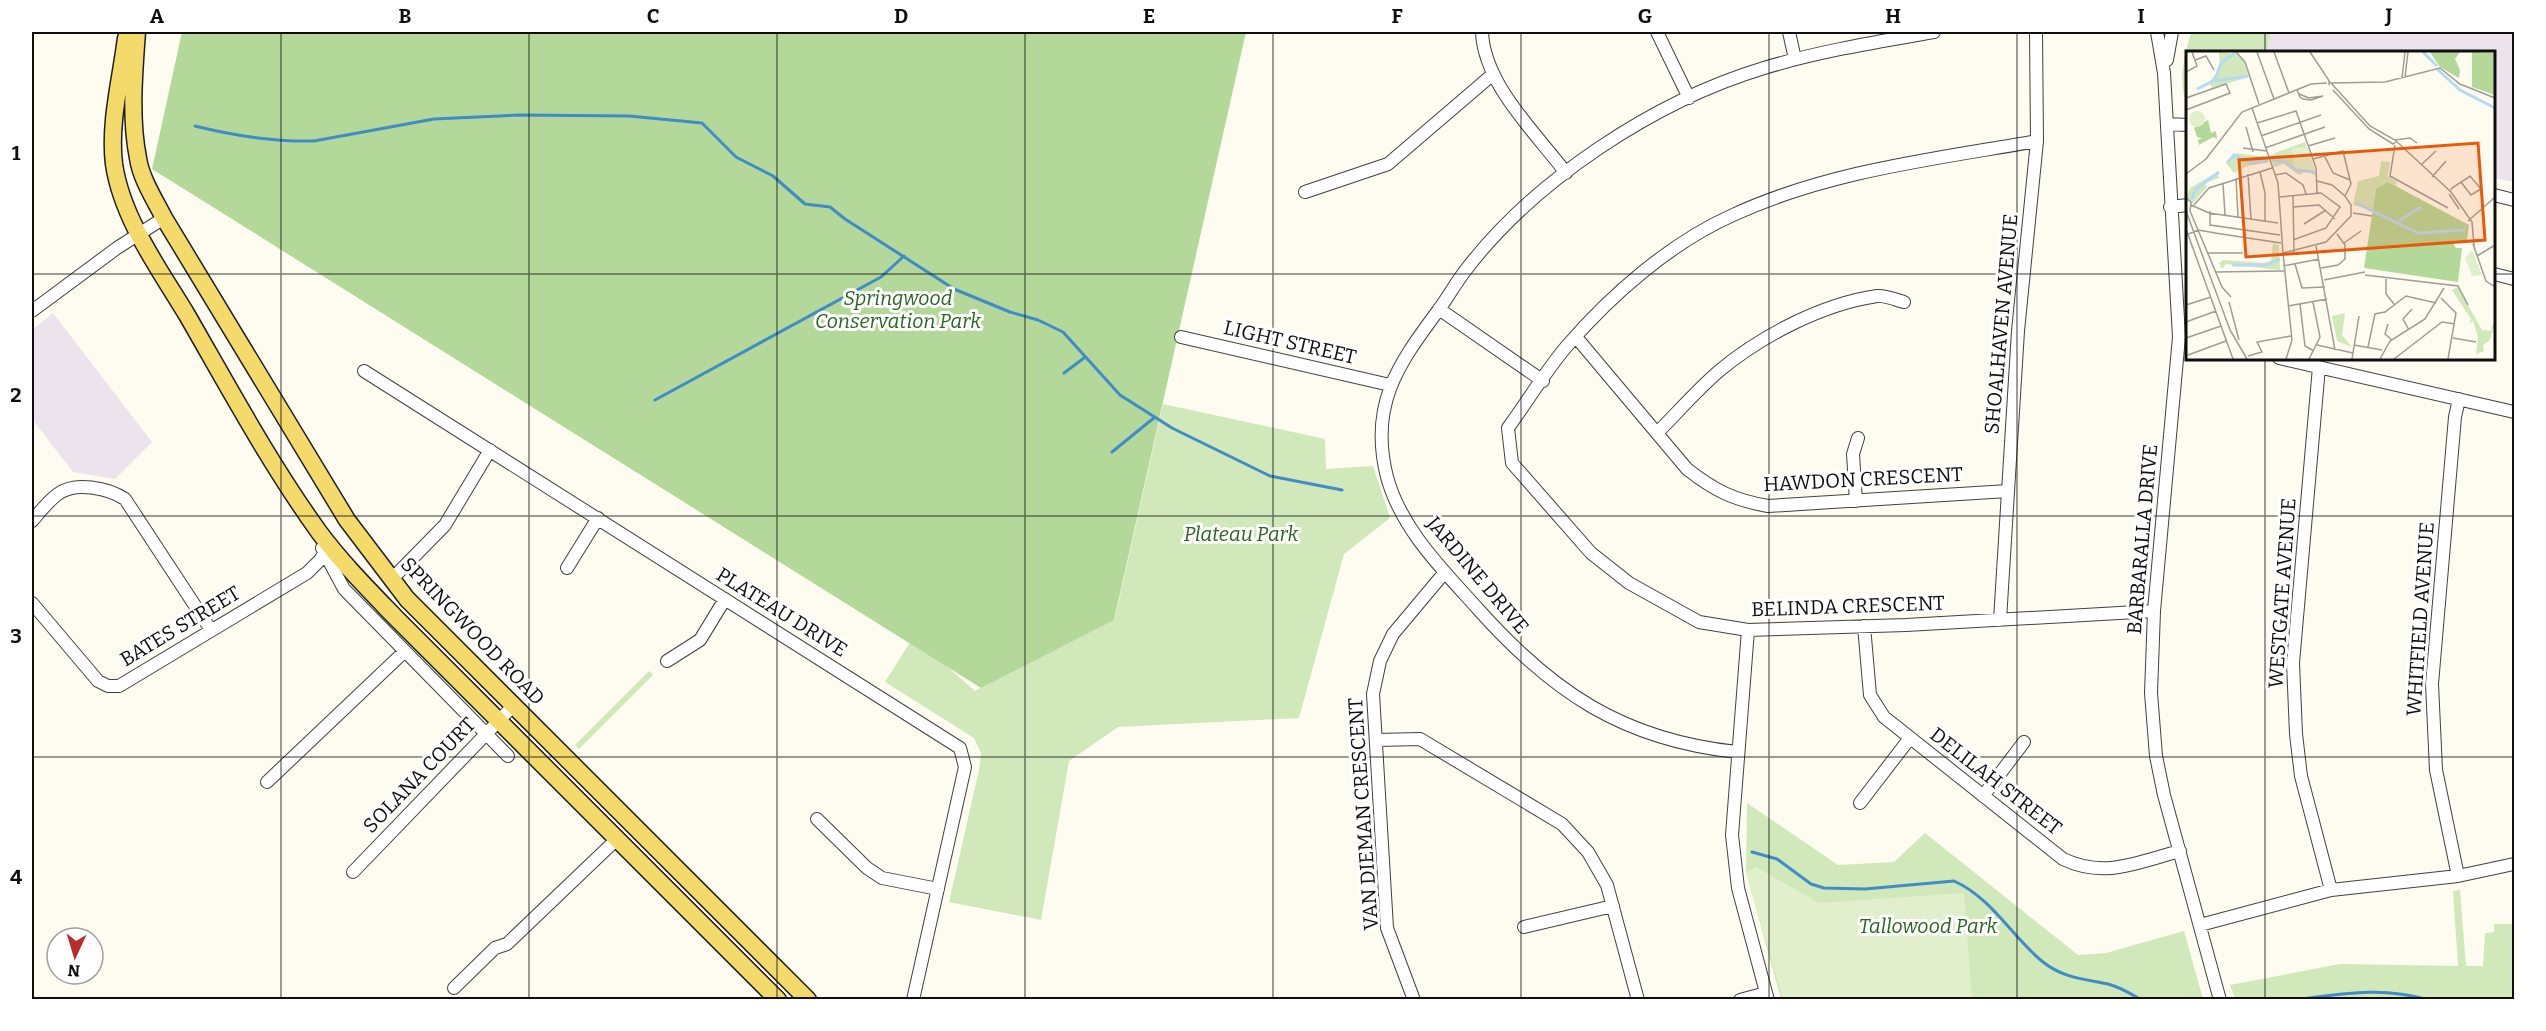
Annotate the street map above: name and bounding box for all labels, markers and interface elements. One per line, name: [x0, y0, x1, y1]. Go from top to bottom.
text: A: [150, 4, 165, 28]
text: B: [399, 4, 412, 28]
text: C: [647, 4, 659, 28]
text: D: [894, 4, 908, 28]
text: E: [1143, 4, 1155, 28]
text: F: [1391, 4, 1403, 28]
text: G: [1638, 4, 1652, 28]
text: H: [1885, 4, 1901, 28]
text: I: [2137, 4, 2145, 28]
text: J: [2385, 4, 2393, 28]
inset map: [2186, 51, 2495, 360]
text: 1: [12, 141, 21, 165]
street label: SHOALHAVEN AVENUE: [1979, 213, 2023, 435]
park label: Springwood Conservation Park: [815, 286, 981, 333]
street label: LIGHT STREET: [1221, 315, 1359, 369]
text: 2: [10, 383, 22, 407]
street label: BARBARALLA DRIVE: [2122, 443, 2162, 635]
street label: HAWDON CRESCENT: [1763, 462, 1964, 496]
street label: WESTGATE AVENUE: [2263, 497, 2301, 689]
street label: JARDINE DRIVE: [1421, 511, 1534, 639]
street label: WHITFIELD AVENUE: [2401, 521, 2439, 717]
park label: Plateau Park: [1184, 522, 1299, 546]
street label: SPRINGWOOD ROAD: [396, 552, 550, 710]
street label: PLATEAU DRIVE: [712, 562, 852, 662]
street label: BATES STREET: [116, 581, 245, 671]
street label: BELINDA CRESCENT: [1751, 591, 1945, 621]
text: 3: [10, 624, 22, 648]
street label: VAN DIEMAN CRESCENT: [1343, 697, 1383, 931]
street label: SOLANA COURT: [358, 712, 480, 838]
street label: DELILAH STREET: [1925, 722, 2067, 840]
text: 4: [10, 865, 22, 889]
park label: Tallowood Park: [1859, 914, 1998, 938]
north arrow: [45, 926, 105, 986]
text: N: [67, 961, 81, 980]

